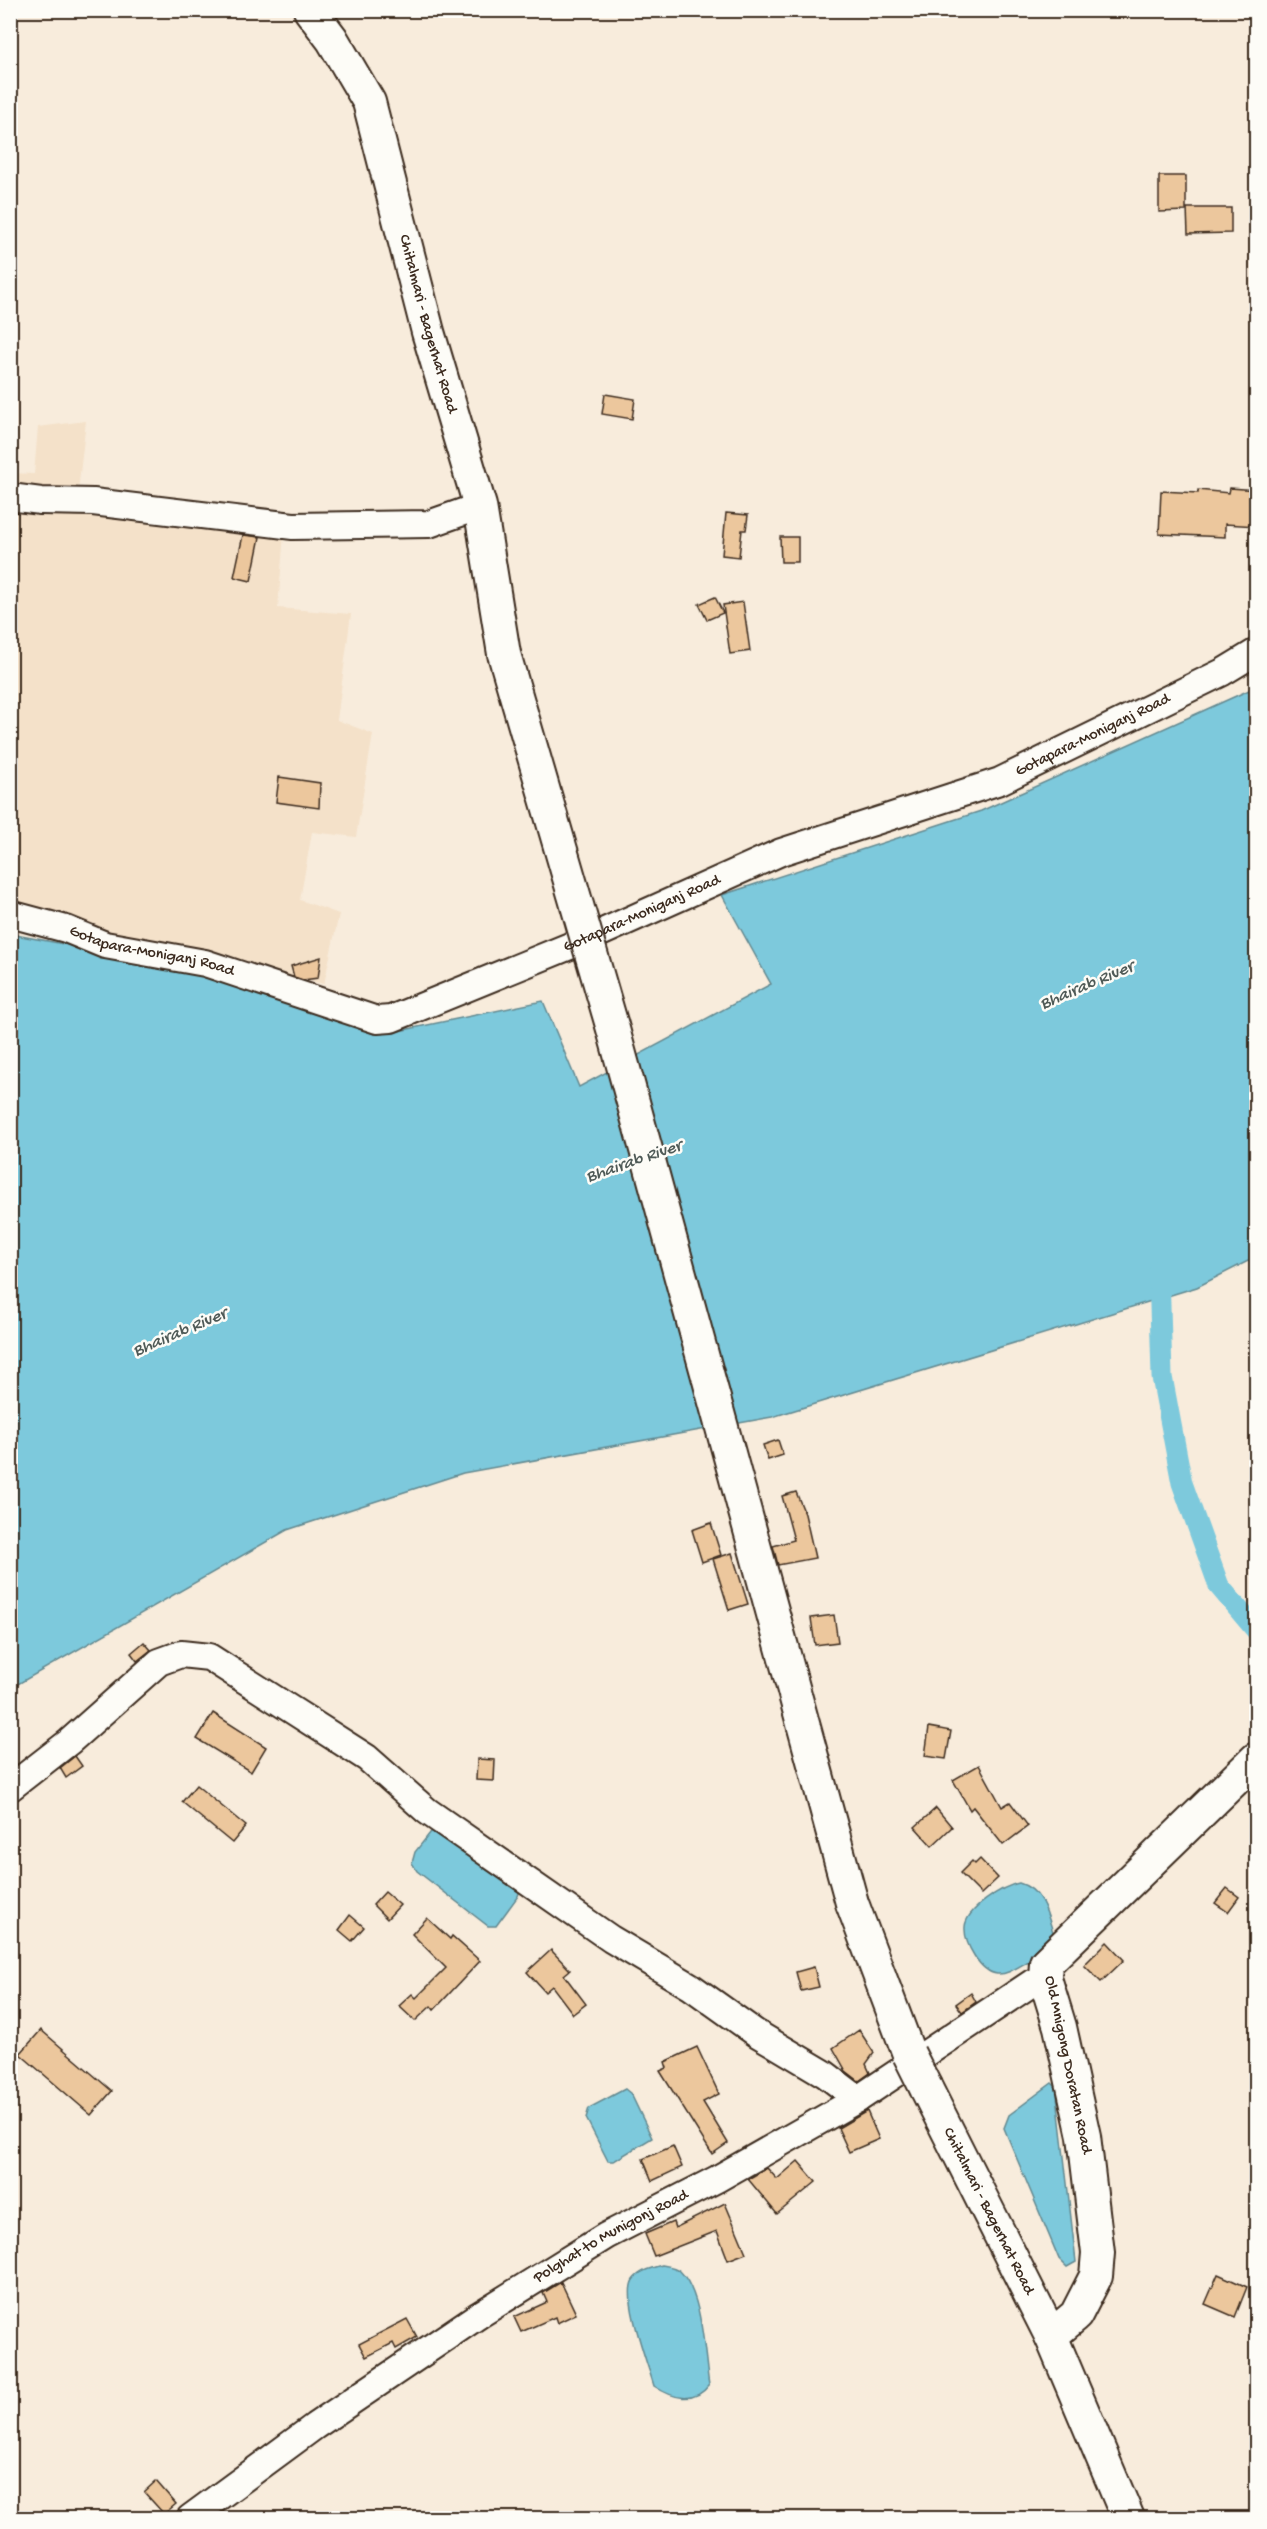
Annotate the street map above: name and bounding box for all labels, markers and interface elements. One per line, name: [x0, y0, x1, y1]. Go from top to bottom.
street label: Chitalmari - Bagerhat Road: [394, 233, 462, 417]
street label: Gotapara-Moniganj Road: [1013, 689, 1175, 781]
street label: Gotapara-Moniganj Road: [561, 870, 725, 957]
street label: Gotapara-Moniganj Road: [66, 922, 238, 982]
water label: Bhairab River: [1037, 955, 1140, 1015]
water label: Bhairab River: [583, 1135, 688, 1188]
water label: Bhairab River: [130, 1302, 233, 1362]
street label: Old Mnigong Doratan Road: [1039, 1974, 1095, 2157]
street label: Chitalmari - Bagerhat Road: [938, 2125, 1039, 2299]
street label: Polghat to Munigonj Road: [530, 2185, 693, 2288]

